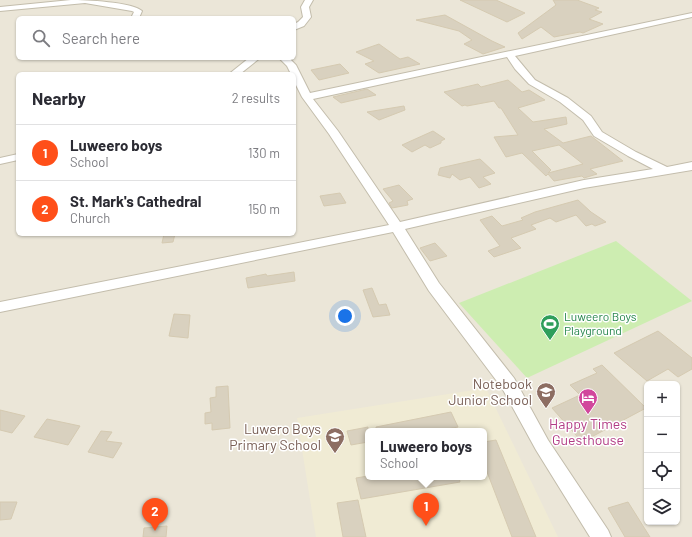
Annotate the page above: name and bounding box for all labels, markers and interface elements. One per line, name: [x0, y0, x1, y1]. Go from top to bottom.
search box: [16, 16, 296, 60]
icon: search: [30, 27, 52, 49]
text: Search here: [62, 29, 140, 47]
text: Nearby: [32, 88, 86, 108]
text: 2 results: [232, 90, 280, 106]
text: Luweero boys: [70, 136, 162, 154]
text: 1: [43, 145, 47, 161]
text: 130 m: [248, 145, 280, 161]
text: School: [70, 154, 108, 170]
text: St. Mark's Cathedral: [70, 192, 201, 210]
text: 2: [41, 201, 49, 217]
text: 150 m: [248, 201, 280, 217]
text: Church: [70, 210, 110, 226]
your location: [335, 306, 355, 326]
place label: Luweero Boys Playground: [564, 309, 637, 337]
sports icon: Luweero Boys Playground: [539, 313, 561, 341]
place label: Notebook Junior School: [448, 375, 532, 408]
school or university icon: Notebook Junior School: [535, 381, 557, 409]
map controls: [644, 381, 680, 525]
button: +: [644, 381, 680, 417]
hotel icon: Happy Times Guesthouse: [577, 387, 599, 415]
place label: Happy Times Guesthouse: [549, 415, 627, 448]
button: −: [644, 417, 680, 453]
place label: Luwero Boys Primary School: [229, 420, 321, 453]
school or university icon: Luwero Boys Primary School: [324, 426, 346, 454]
popup: [365, 428, 487, 480]
text: Luweero boys: [380, 437, 472, 455]
button: locate: [644, 453, 680, 489]
text: School: [380, 455, 418, 471]
button: layers: [644, 489, 680, 525]
pin: 1: [413, 493, 439, 526]
pin: 2: [142, 498, 168, 531]

